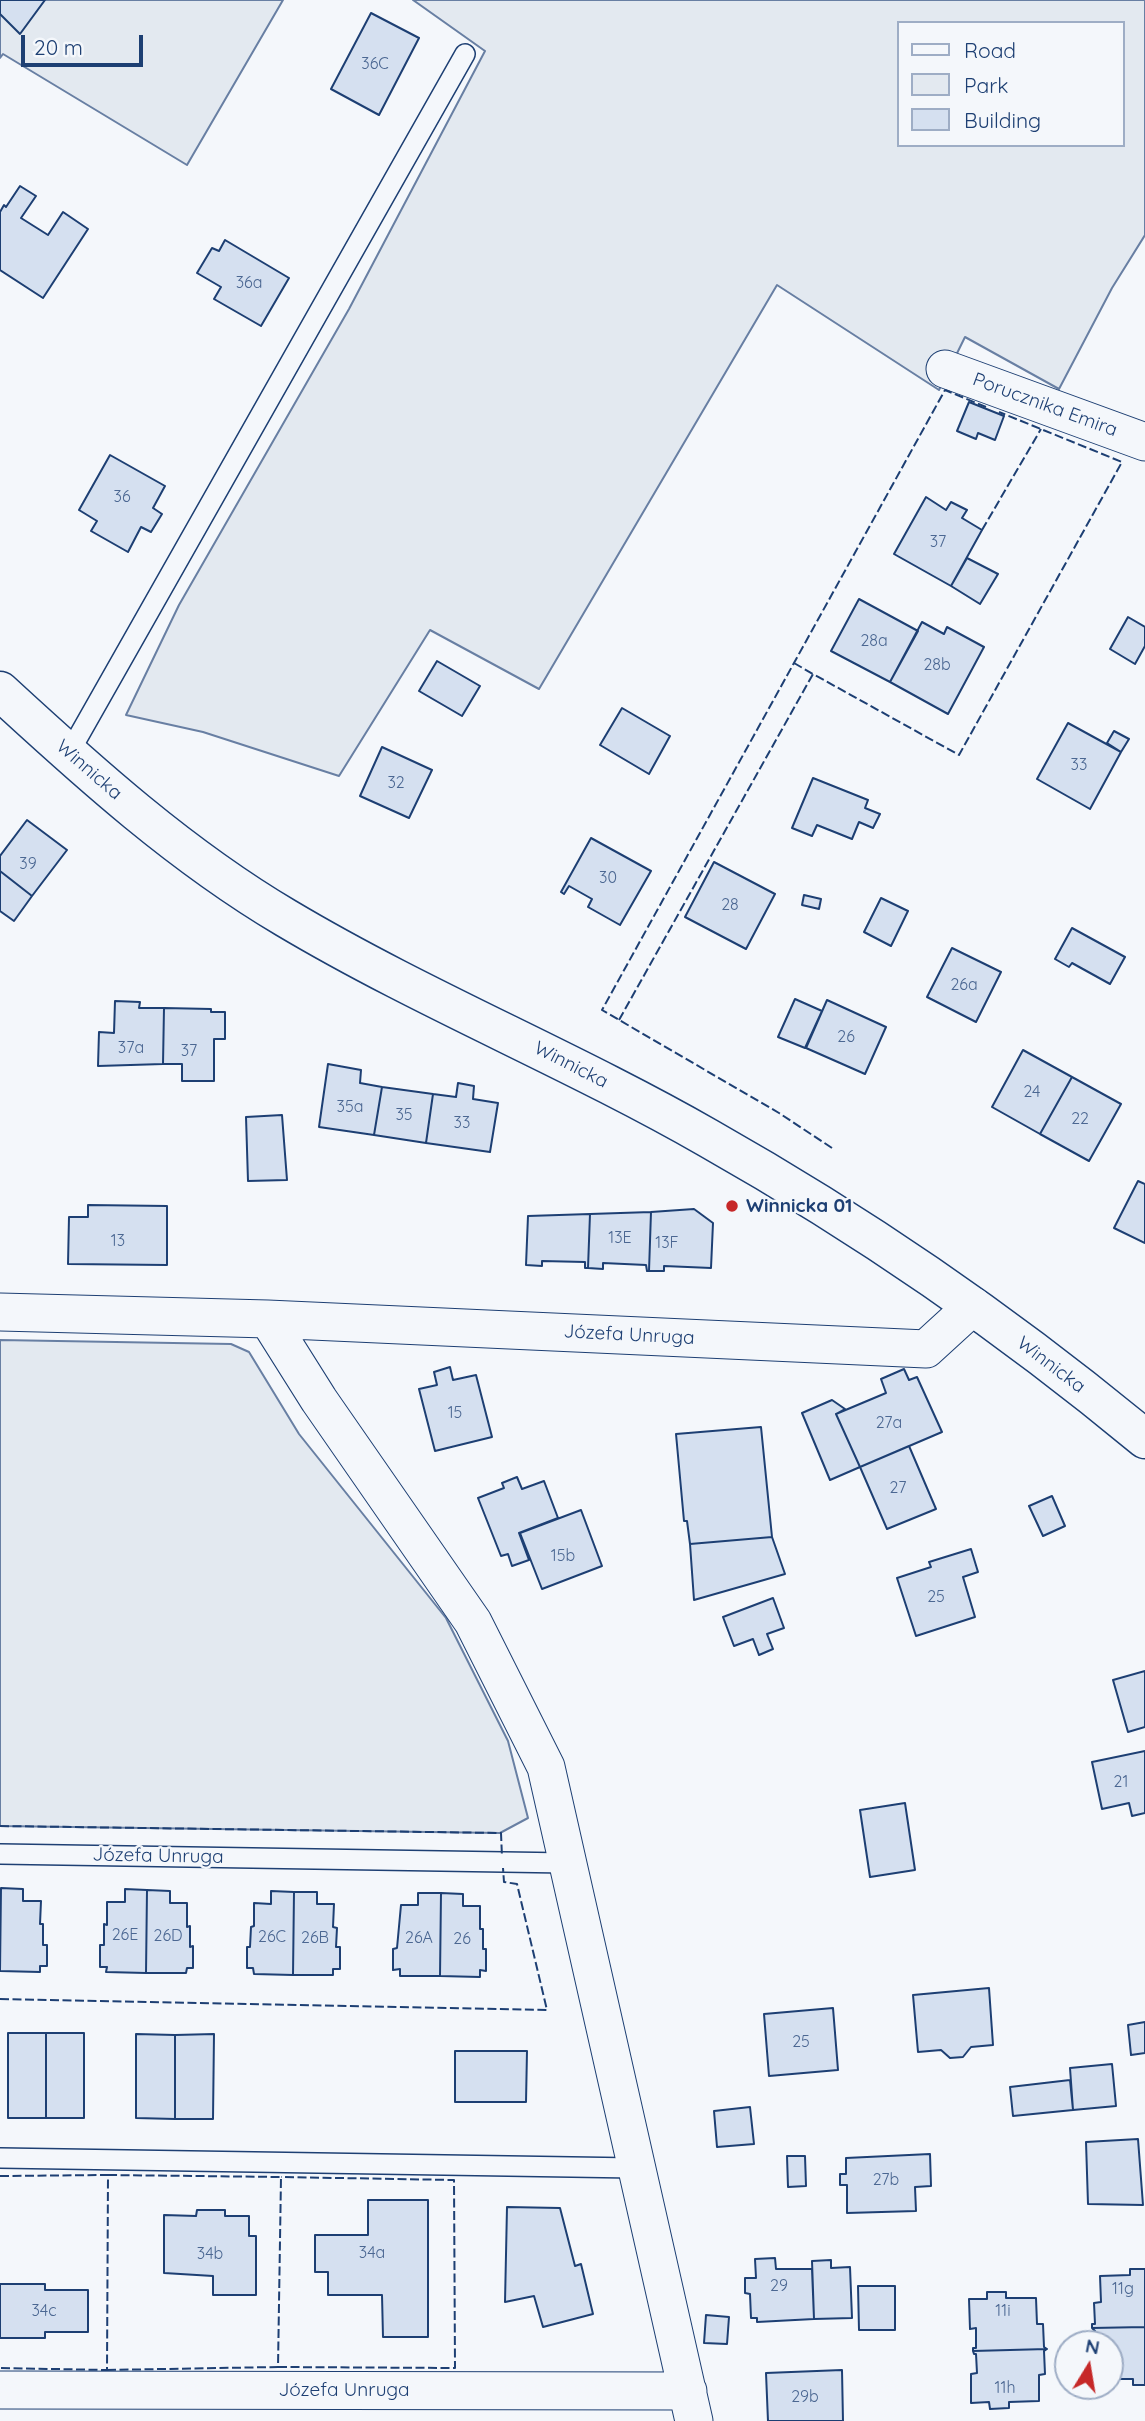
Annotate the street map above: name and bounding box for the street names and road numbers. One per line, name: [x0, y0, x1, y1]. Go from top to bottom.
street label: Porucznika Emira: [970, 368, 1120, 442]
street label: Winnicka: [51, 735, 127, 805]
street label: Winnicka: [530, 1037, 612, 1093]
street label: Józefa Unruga: [563, 1320, 695, 1350]
street label: Winnicka: [1012, 1332, 1090, 1398]
street label: Józefa Unruga: [92, 1843, 224, 1869]
street label: Józefa Unruga: [278, 2379, 410, 2401]

